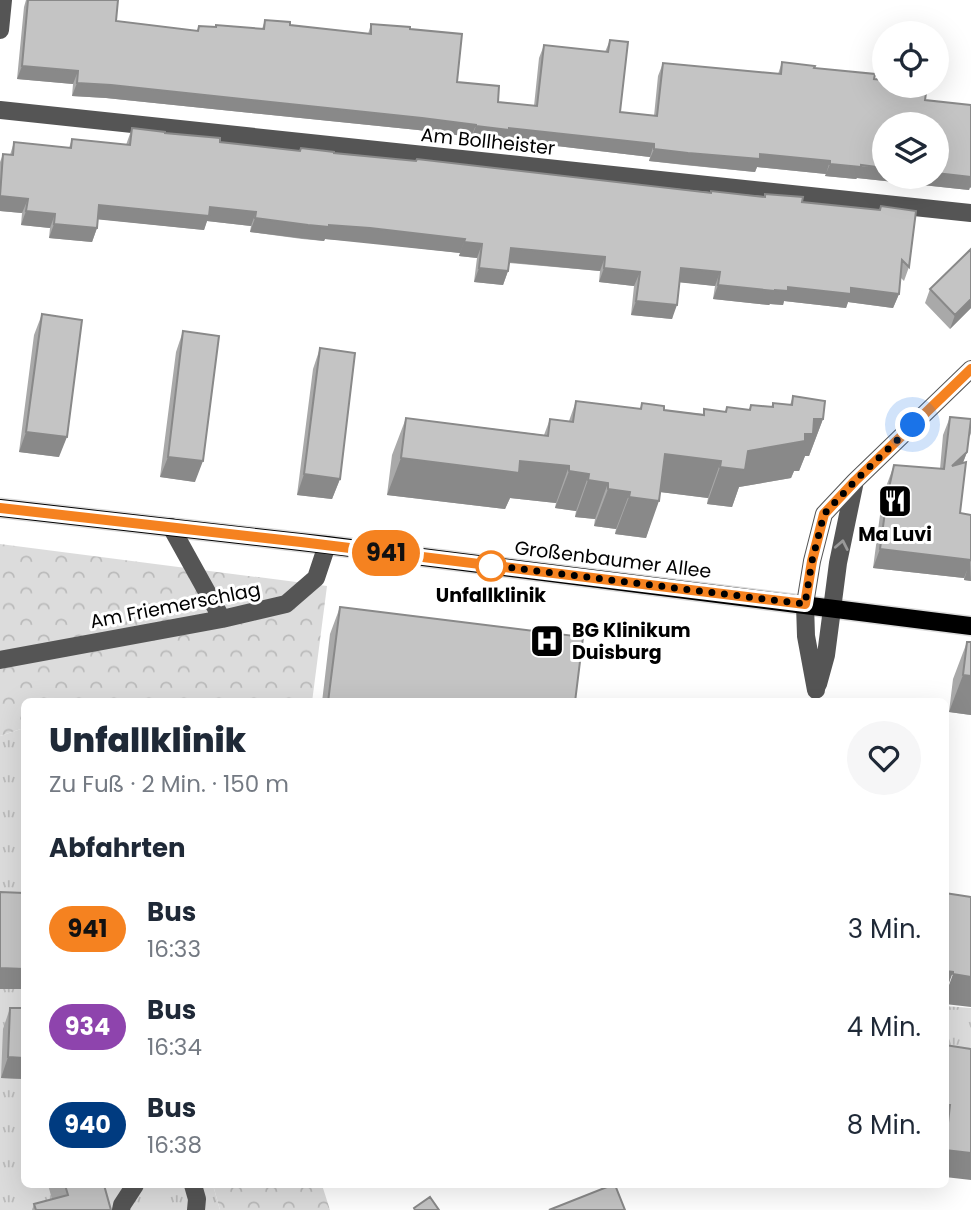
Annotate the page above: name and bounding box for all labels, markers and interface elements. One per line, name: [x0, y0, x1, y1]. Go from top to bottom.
map controls: [872, 21, 949, 189]
button: locate: [872, 21, 949, 98]
button: layers: [872, 112, 949, 189]
street label: Am Bollheister: [419, 121, 556, 162]
your location: [895, 407, 930, 442]
restaurant icon: Ma Luvi: [876, 482, 914, 520]
place label: Ma Luvi: [858, 521, 932, 548]
line badge: 941: [346, 530, 426, 576]
street label: Großenbaumer Allee: [513, 534, 713, 585]
text: 941: [366, 536, 406, 569]
one-way arrow: [833, 539, 848, 551]
marker: Unfallklinik: [476, 551, 506, 581]
street label: Am Friemerschlag: [88, 576, 263, 635]
place label: Unfallklinik: [436, 582, 546, 609]
place label: BG Klinikum Duisburg: [572, 617, 691, 666]
hospital icon: BG Klinikum Duisburg: [528, 622, 566, 660]
text: Unfallklinik: [49, 717, 246, 764]
button: heart: [847, 721, 921, 795]
text: Zu Fuß · 2 Min. · 150 m: [49, 768, 289, 800]
text: Abfahrten: [49, 830, 186, 866]
text: Bus: [147, 894, 196, 930]
text: 3 Min.: [848, 911, 921, 947]
text: 941: [67, 912, 108, 945]
text: 16:33: [147, 933, 201, 965]
text: Bus: [147, 992, 196, 1028]
text: 4 Min.: [847, 1009, 921, 1045]
text: 934: [65, 1010, 110, 1043]
text: 16:34: [147, 1031, 202, 1063]
text: Bus: [147, 1090, 196, 1126]
text: 8 Min.: [847, 1107, 921, 1143]
text: 940: [64, 1108, 111, 1141]
text: 16:38: [147, 1129, 202, 1161]

